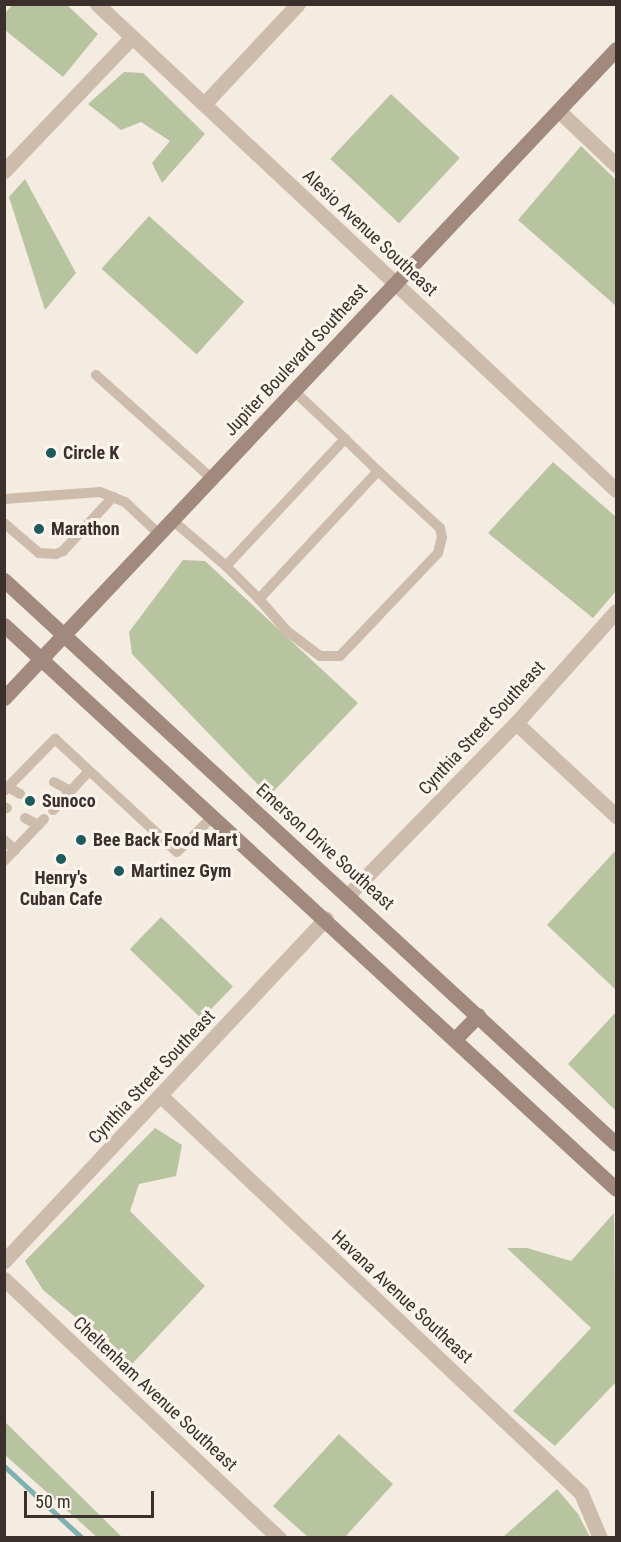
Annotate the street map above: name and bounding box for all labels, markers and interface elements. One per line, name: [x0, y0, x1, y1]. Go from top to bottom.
street label: Alesio Avenue Southeast: [298, 165, 442, 301]
street label: Jupiter Boulevard Southeast: [220, 279, 372, 441]
place label: Circle K: [63, 442, 119, 464]
marker: Circle K: [44, 446, 58, 460]
place label: Marathon: [51, 518, 119, 540]
marker: Marathon: [32, 522, 46, 536]
street label: Cynthia Street Southeast: [414, 657, 550, 799]
street label: Emerson Drive Southeast: [252, 779, 398, 915]
place label: Sunoco: [42, 790, 96, 812]
marker: Sunoco: [23, 794, 37, 808]
place label: Bee Back Food Mart: [93, 829, 238, 851]
marker: Bee Back Food Mart: [74, 833, 88, 847]
marker: Henry's Cuban Cafe: [54, 852, 68, 866]
place label: Martinez Gym: [131, 860, 231, 882]
marker: Martinez Gym: [112, 864, 126, 878]
place label: Henry's Cuban Cafe: [20, 868, 102, 910]
street label: Cynthia Street Southeast: [84, 1006, 220, 1148]
street label: Havana Avenue Southeast: [327, 1226, 477, 1368]
street label: Cheltenham Avenue Southeast: [68, 1312, 242, 1476]
scale bar: [27, 1479, 158, 1517]
text: 50 m: [35, 1491, 70, 1512]

